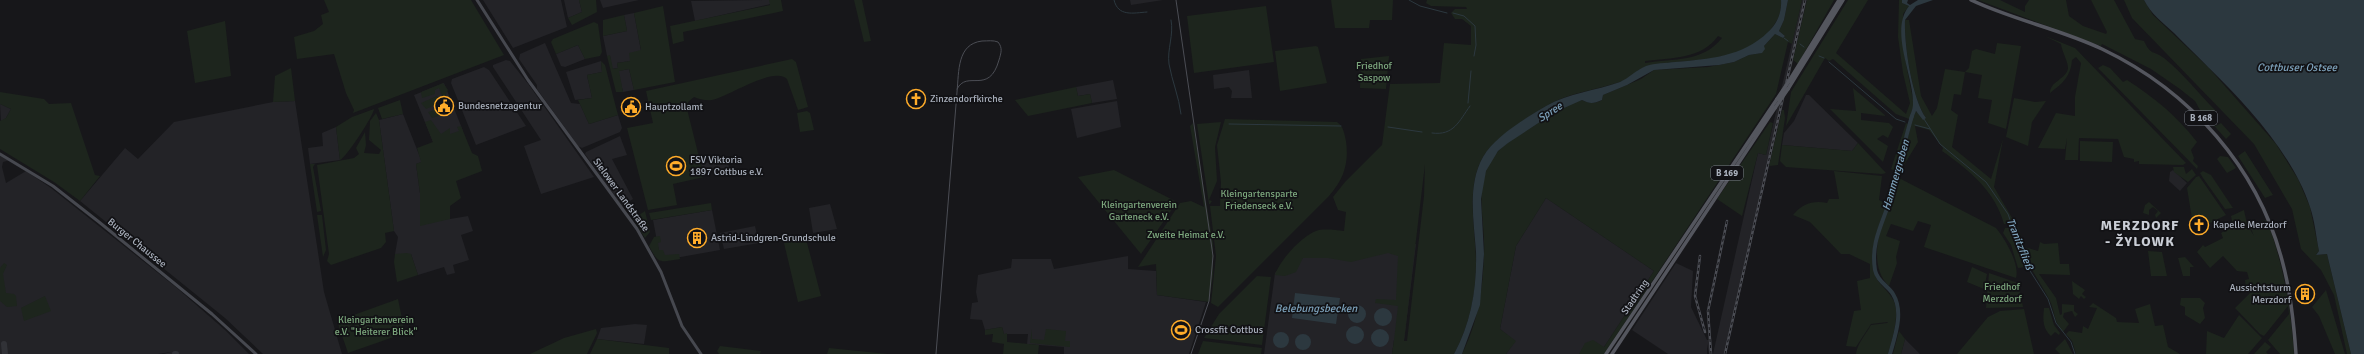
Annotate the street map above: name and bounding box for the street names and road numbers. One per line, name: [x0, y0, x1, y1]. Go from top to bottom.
road number: B 168: [2185, 111, 2217, 125]
street label: Sielower Landstraße: [590, 156, 652, 234]
road number: B 169: [1711, 166, 1743, 180]
street label: Burger Chaussee: [105, 216, 169, 270]
street label: Stadtring: [1619, 277, 1651, 317]

